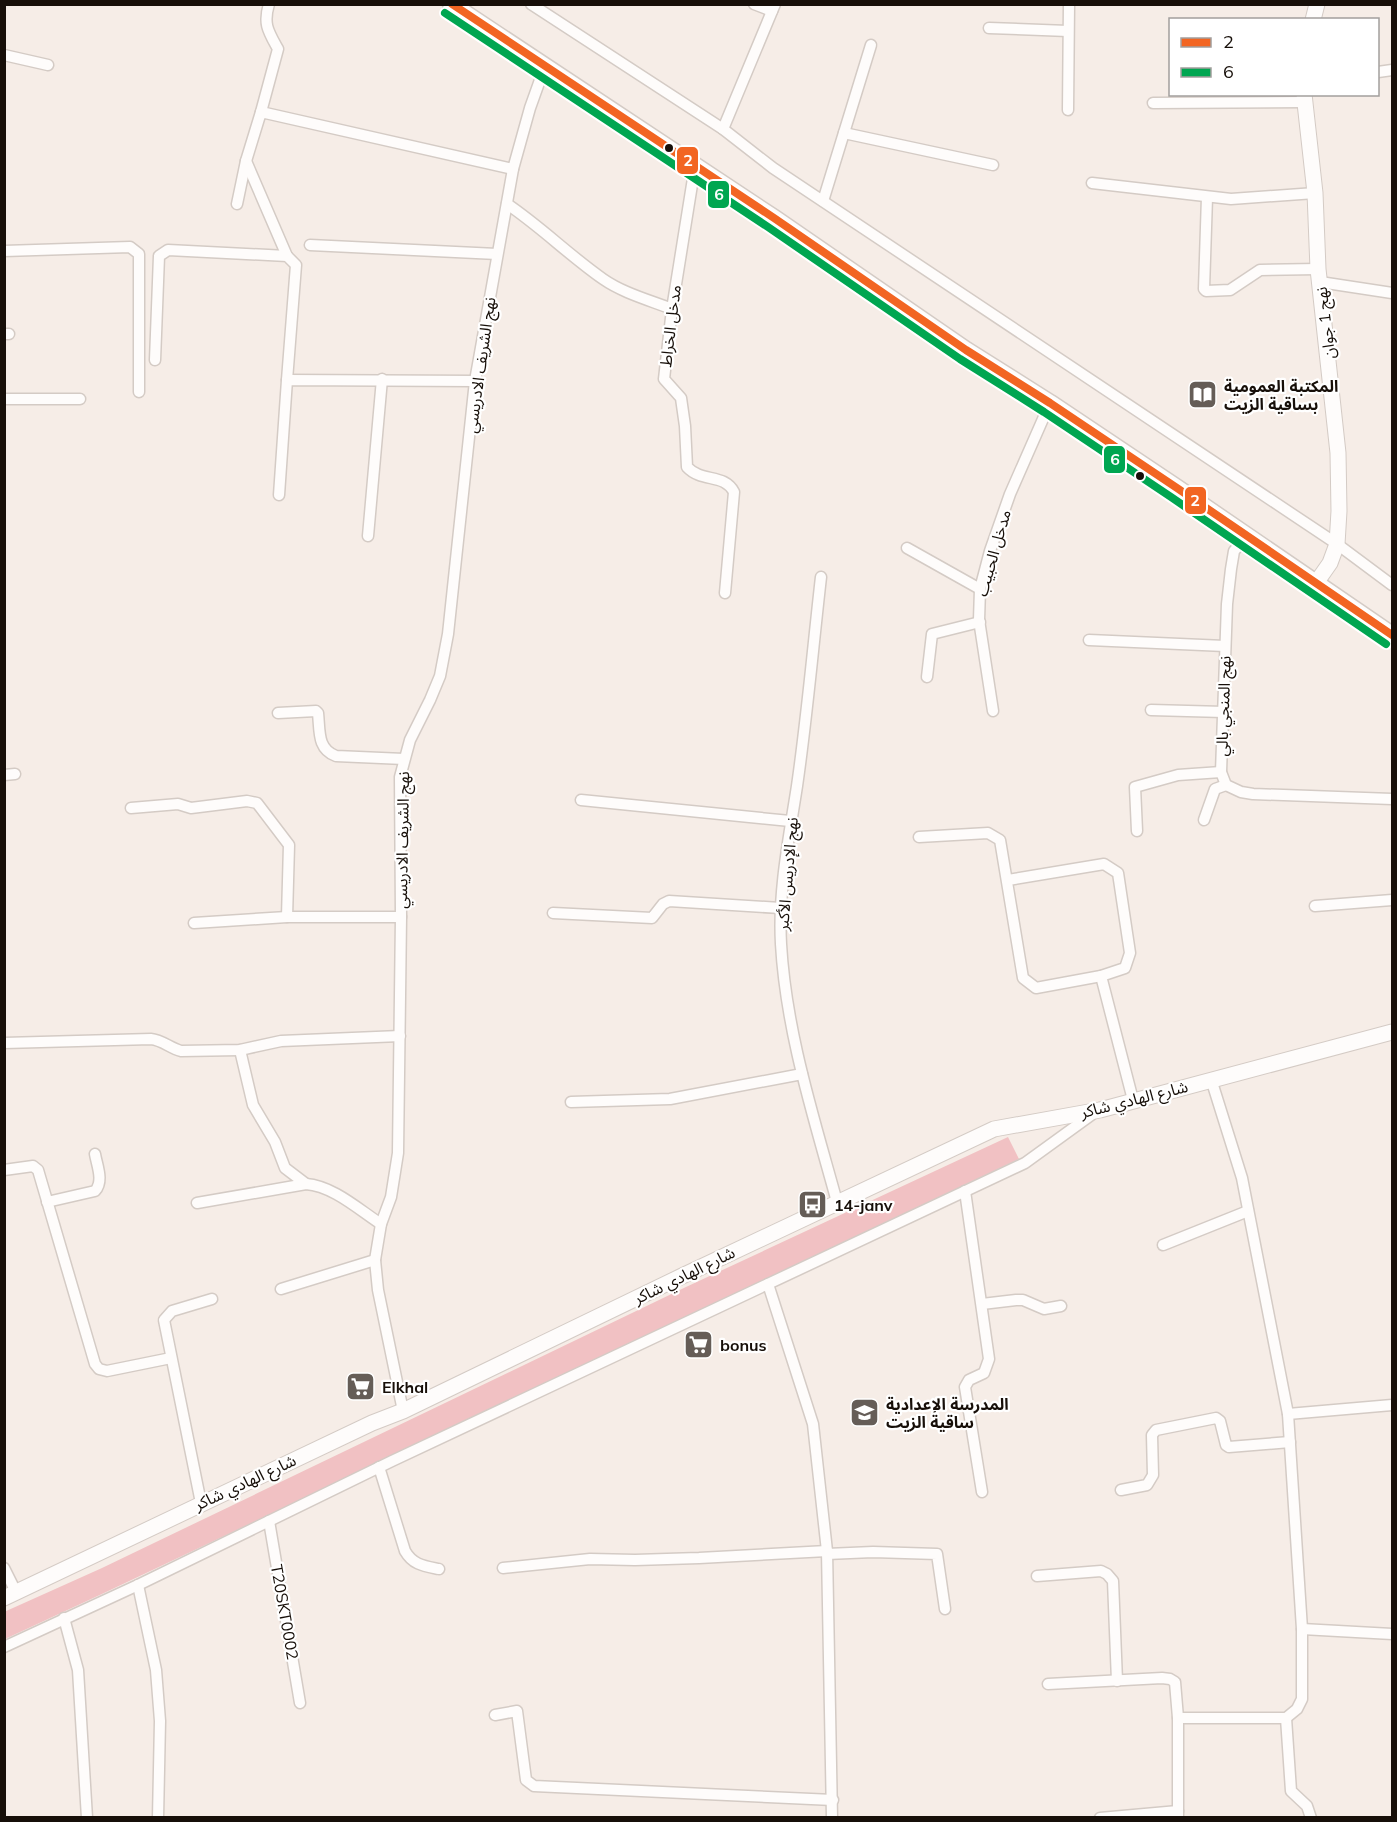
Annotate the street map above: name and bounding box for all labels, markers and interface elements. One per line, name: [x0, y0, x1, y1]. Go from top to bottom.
legend: [1169, 18, 1379, 96]
text: 2: [1223, 30, 1234, 53]
text: 6: [1223, 60, 1234, 83]
unlabelled marker: [663, 142, 675, 154]
line badge: 2: [676, 146, 699, 175]
text: 2: [683, 150, 693, 170]
line badge: 6: [707, 180, 730, 209]
text: 6: [714, 184, 724, 204]
street label: مدخل الخراط: [655, 284, 685, 368]
street label: نهج 1 جوان: [1311, 285, 1342, 360]
street label: نهج الشريف الادريسي: [461, 296, 502, 435]
place label: المكتبة العمومية بساقية الزيت: [1224, 376, 1338, 414]
library icon: المكتبة العمومية بساقية الزيت: [1187, 379, 1219, 411]
line badge: 6: [1103, 445, 1126, 474]
text: 6: [1110, 449, 1120, 469]
unlabelled marker: [1134, 470, 1146, 482]
line badge: 2: [1184, 486, 1207, 515]
text: 2: [1190, 490, 1200, 510]
street label: مدخل الحبيب: [971, 507, 1015, 599]
street label: نهج المنجي بالي: [1211, 655, 1238, 757]
street label: نهج الشريف الادريسي: [391, 771, 416, 909]
street label: نهج الإدريس الأكبر: [772, 816, 805, 933]
street label: شارع الهادي شاكر: [1077, 1076, 1191, 1125]
bus stop icon: 14-janv: [797, 1189, 829, 1221]
place label: 14-janv: [834, 1195, 893, 1215]
street label: شارع الهادي شاكر: [629, 1242, 739, 1311]
supermarket icon: bonus: [683, 1329, 715, 1361]
place label: bonus: [720, 1335, 767, 1355]
supermarket icon: Elkhal: [345, 1371, 377, 1403]
place label: Elkhal: [382, 1377, 428, 1397]
place label: المدرسة الإعدادية ساقية الزيت: [886, 1394, 1009, 1432]
school or university icon: المدرسة الإعدادية ساقية الزيت: [849, 1397, 881, 1429]
street label: شارع الهادي شاكر: [190, 1450, 300, 1517]
street label: T20SKT0002: [267, 1563, 303, 1661]

